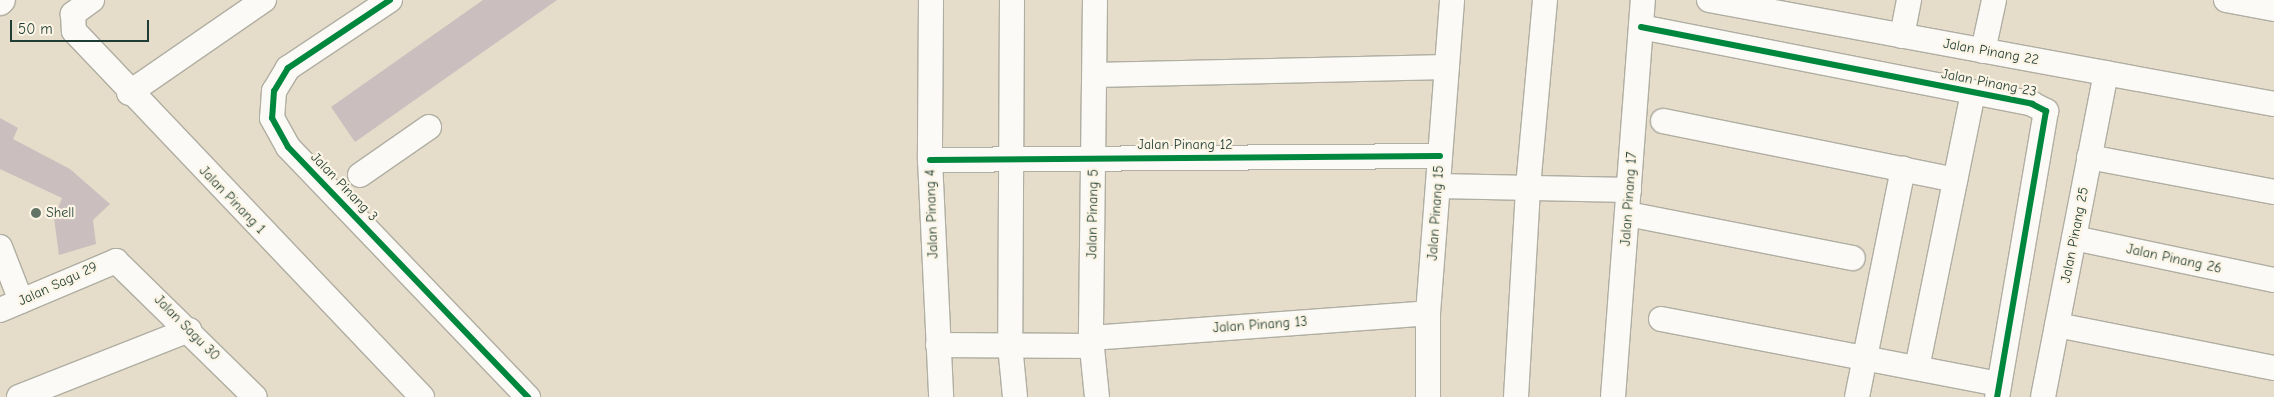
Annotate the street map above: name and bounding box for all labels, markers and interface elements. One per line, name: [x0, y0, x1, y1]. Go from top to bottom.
scale bar: [12, 10, 151, 42]
text: 50 m: [18, 20, 53, 38]
street label: Jalan Pinang 22: [1942, 35, 2040, 69]
street label: Jalan Pinang 23: [1940, 66, 2038, 100]
street label: Jalan Pinang 12: [1137, 137, 1233, 153]
street label: Jalan Pinang 3: [307, 149, 381, 225]
street label: Jalan Pinang 17: [1617, 151, 1641, 247]
street label: Jalan Pinang 1: [195, 163, 269, 237]
street label: Jalan Pinang 15: [1424, 165, 1448, 261]
street label: Jalan Pinang 4: [922, 169, 942, 259]
street label: Jalan Pinang 5: [1084, 169, 1102, 259]
street label: Jalan Pinang 25: [2057, 186, 2093, 284]
place label: Shell: [46, 205, 74, 221]
marker: Shell: [30, 207, 42, 219]
street label: Jalan Pinang 26: [2125, 241, 2223, 277]
street label: Jalan Sagu 29: [16, 258, 100, 310]
street label: Jalan Sagu 30: [151, 292, 223, 364]
street label: Jalan Pinang 13: [1212, 313, 1308, 337]

